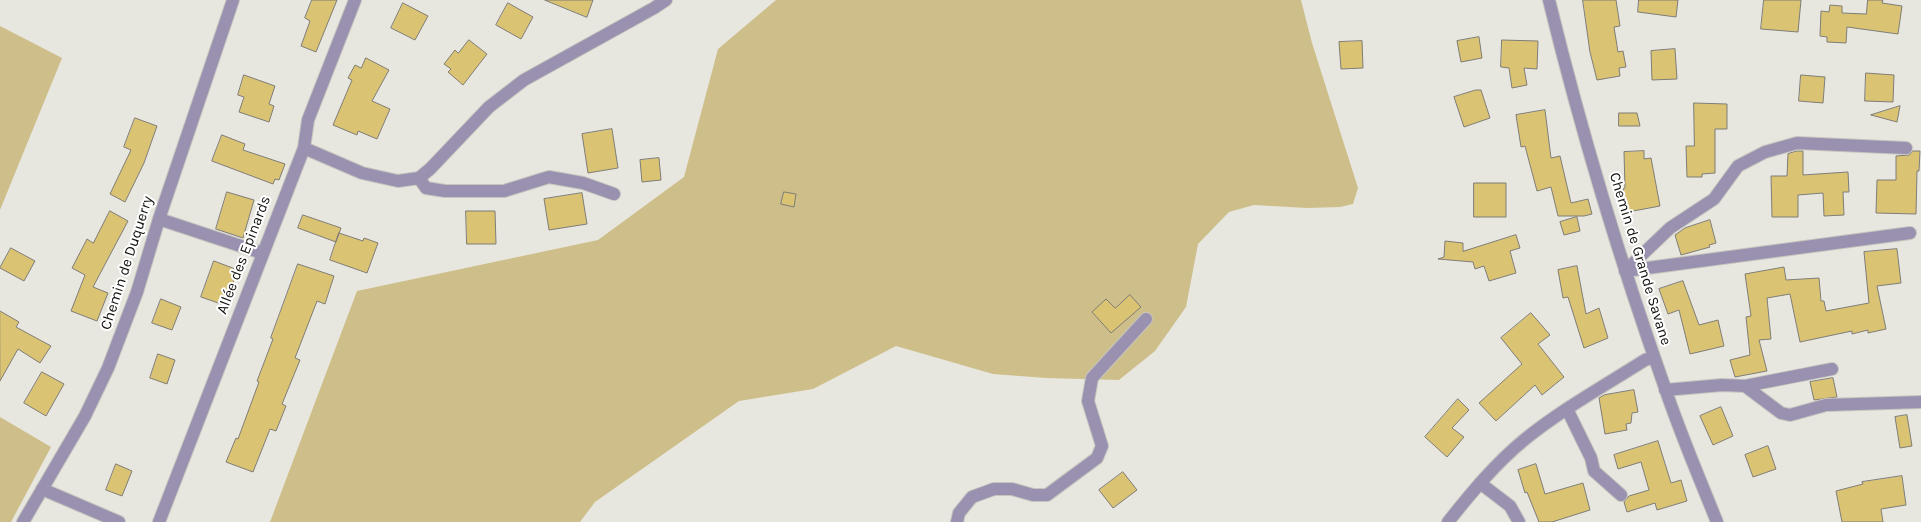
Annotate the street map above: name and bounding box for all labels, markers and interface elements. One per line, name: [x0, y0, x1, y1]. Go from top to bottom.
street label: Chemin de Grande Savane: [1605, 170, 1675, 348]
street label: Allée des Epinards: [213, 193, 275, 317]
street label: Chemin de Duquerry: [97, 194, 157, 332]

